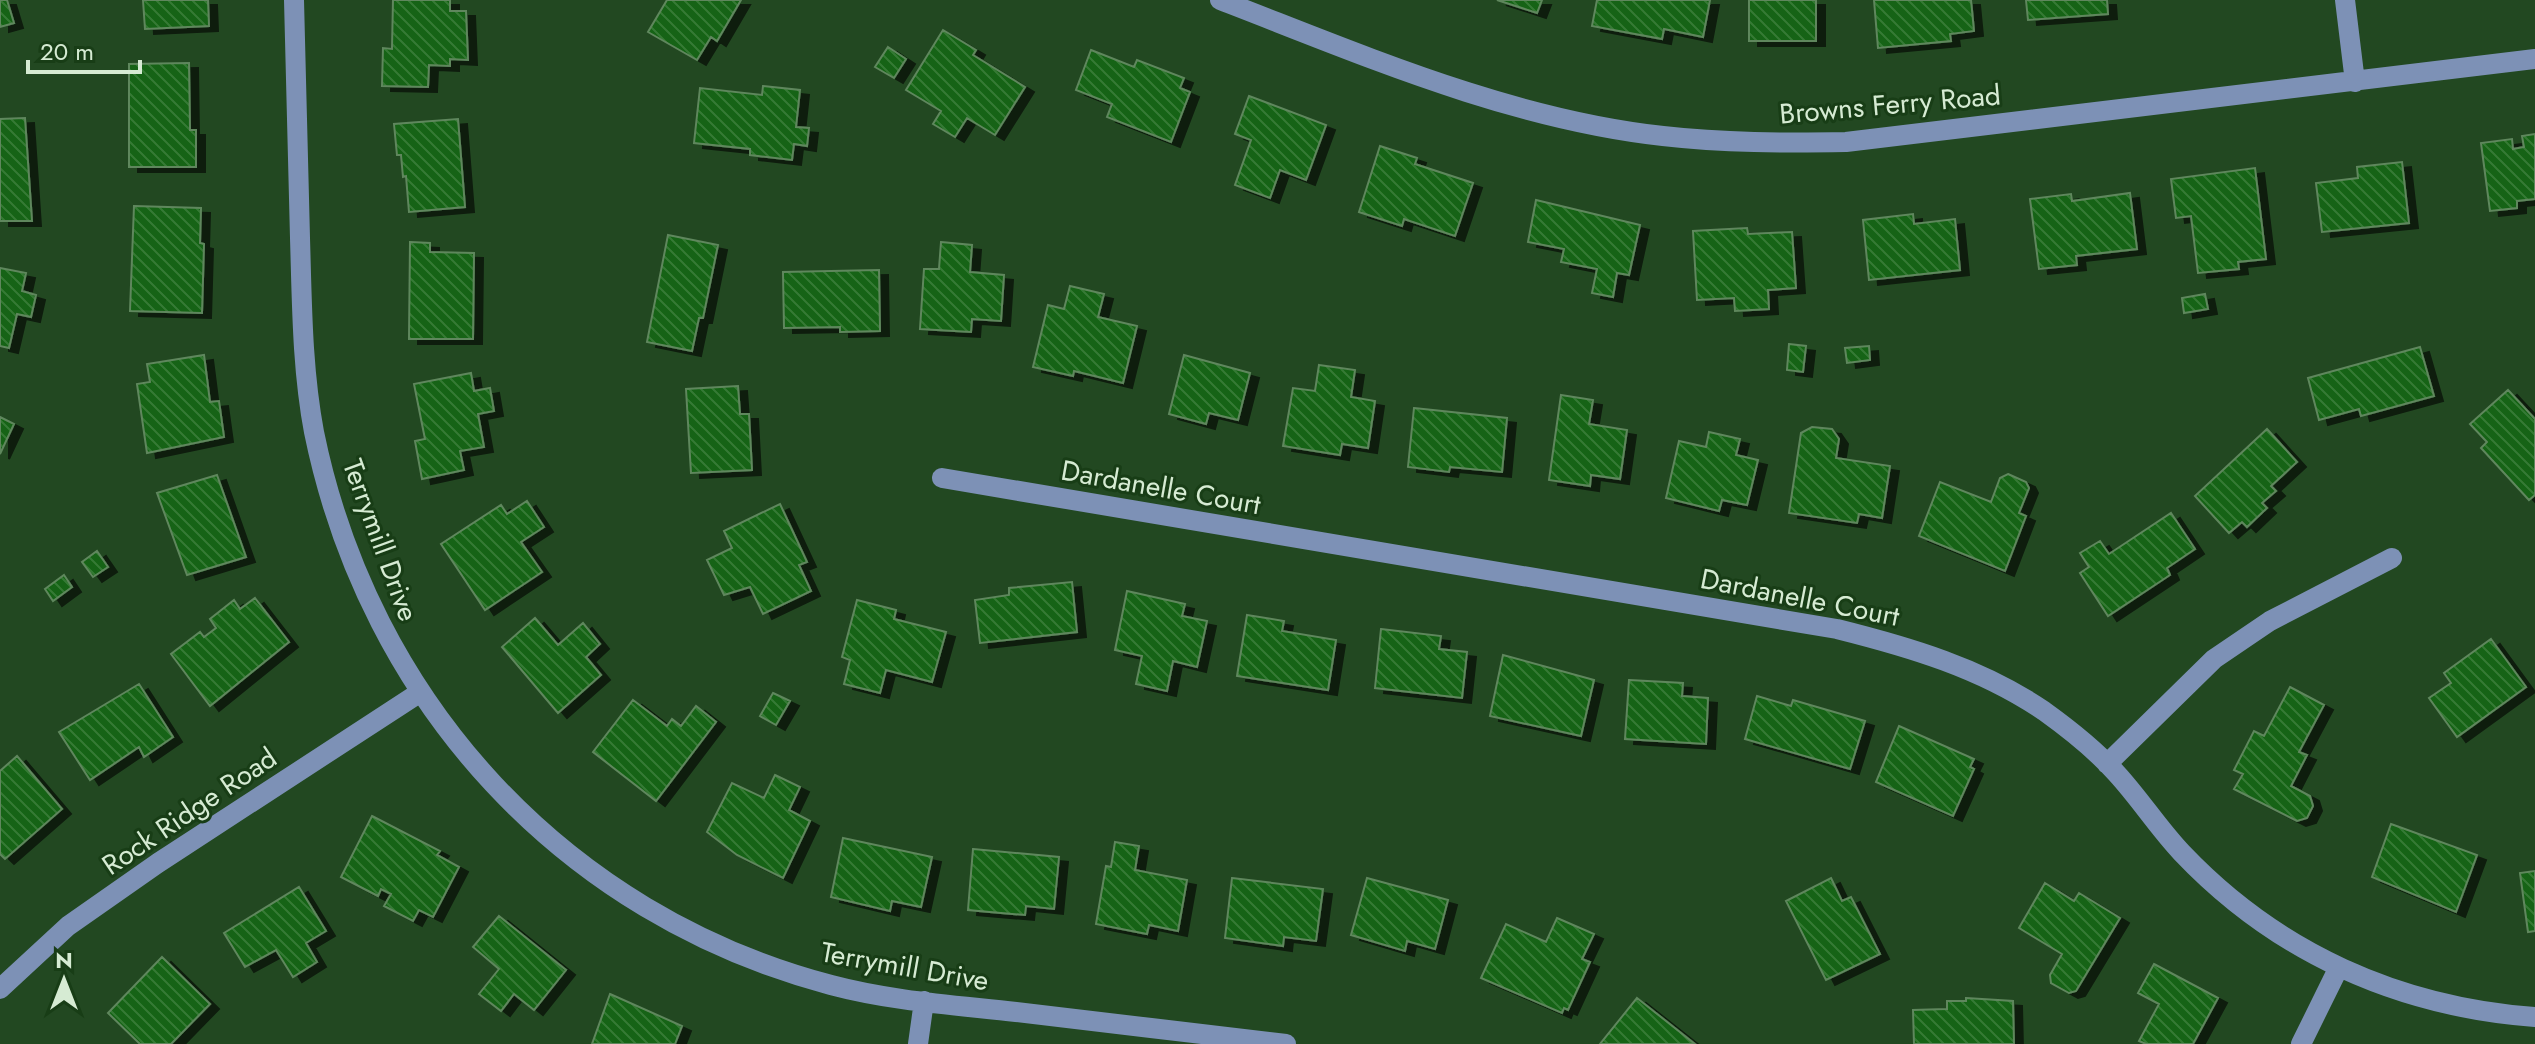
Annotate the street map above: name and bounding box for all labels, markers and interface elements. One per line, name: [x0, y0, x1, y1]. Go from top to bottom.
scale bar: [28, 24, 140, 74]
text: 20 m: [40, 34, 94, 69]
street label: Browns Ferry Road: [1778, 74, 2002, 135]
street label: Dardanelle Court: [1058, 450, 1264, 525]
street label: Terrymill Drive: [332, 453, 429, 627]
street label: Dardanelle Court: [1697, 558, 1903, 637]
street label: Rock Ridge Road: [94, 738, 285, 885]
street label: Terrymill Drive: [818, 932, 992, 1001]
north arrow: [24, 940, 104, 1020]
text: N: [55, 944, 73, 976]

